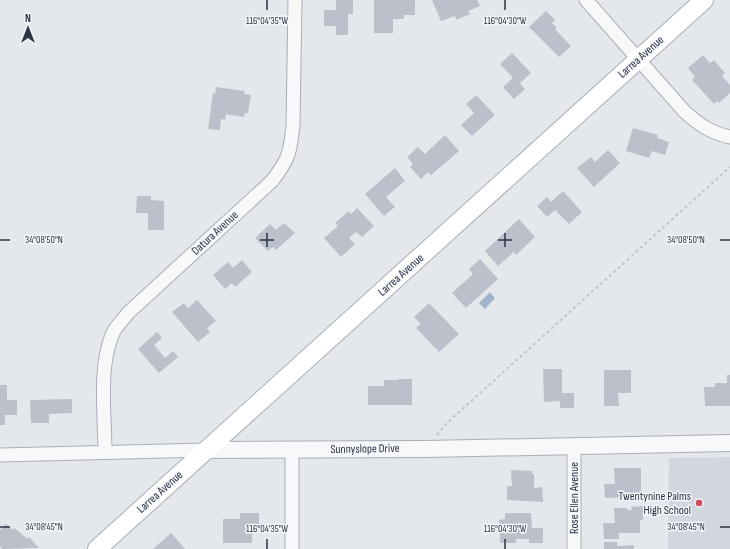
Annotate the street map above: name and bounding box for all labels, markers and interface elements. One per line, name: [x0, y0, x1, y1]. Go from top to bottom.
north arrow: [8, 8, 48, 48]
text: N: [25, 12, 31, 25]
text: 116°04'35"W: [246, 15, 289, 27]
text: 116°04'30"W: [484, 15, 527, 27]
street label: Larrea Avenue: [615, 32, 667, 81]
street label: Datura Avenue: [189, 208, 242, 258]
text: 34°08'50"N: [25, 234, 63, 246]
text: 34°08'50"N: [667, 234, 705, 246]
street label: Larrea Avenue: [375, 250, 427, 299]
street label: Sunnyslope Drive: [330, 441, 400, 457]
street label: Rose Ellen Avenue: [567, 462, 582, 534]
street label: Larrea Avenue: [134, 467, 186, 516]
place label: Twentynine Palms High School: [619, 489, 691, 518]
marker: Twentynine Palms High School: [694, 498, 704, 508]
text: 34°08'45"N: [25, 521, 63, 533]
text: 34°08'45"N: [667, 521, 705, 533]
text: 116°04'35"W: [246, 523, 289, 535]
text: 116°04'30"W: [484, 523, 527, 535]

